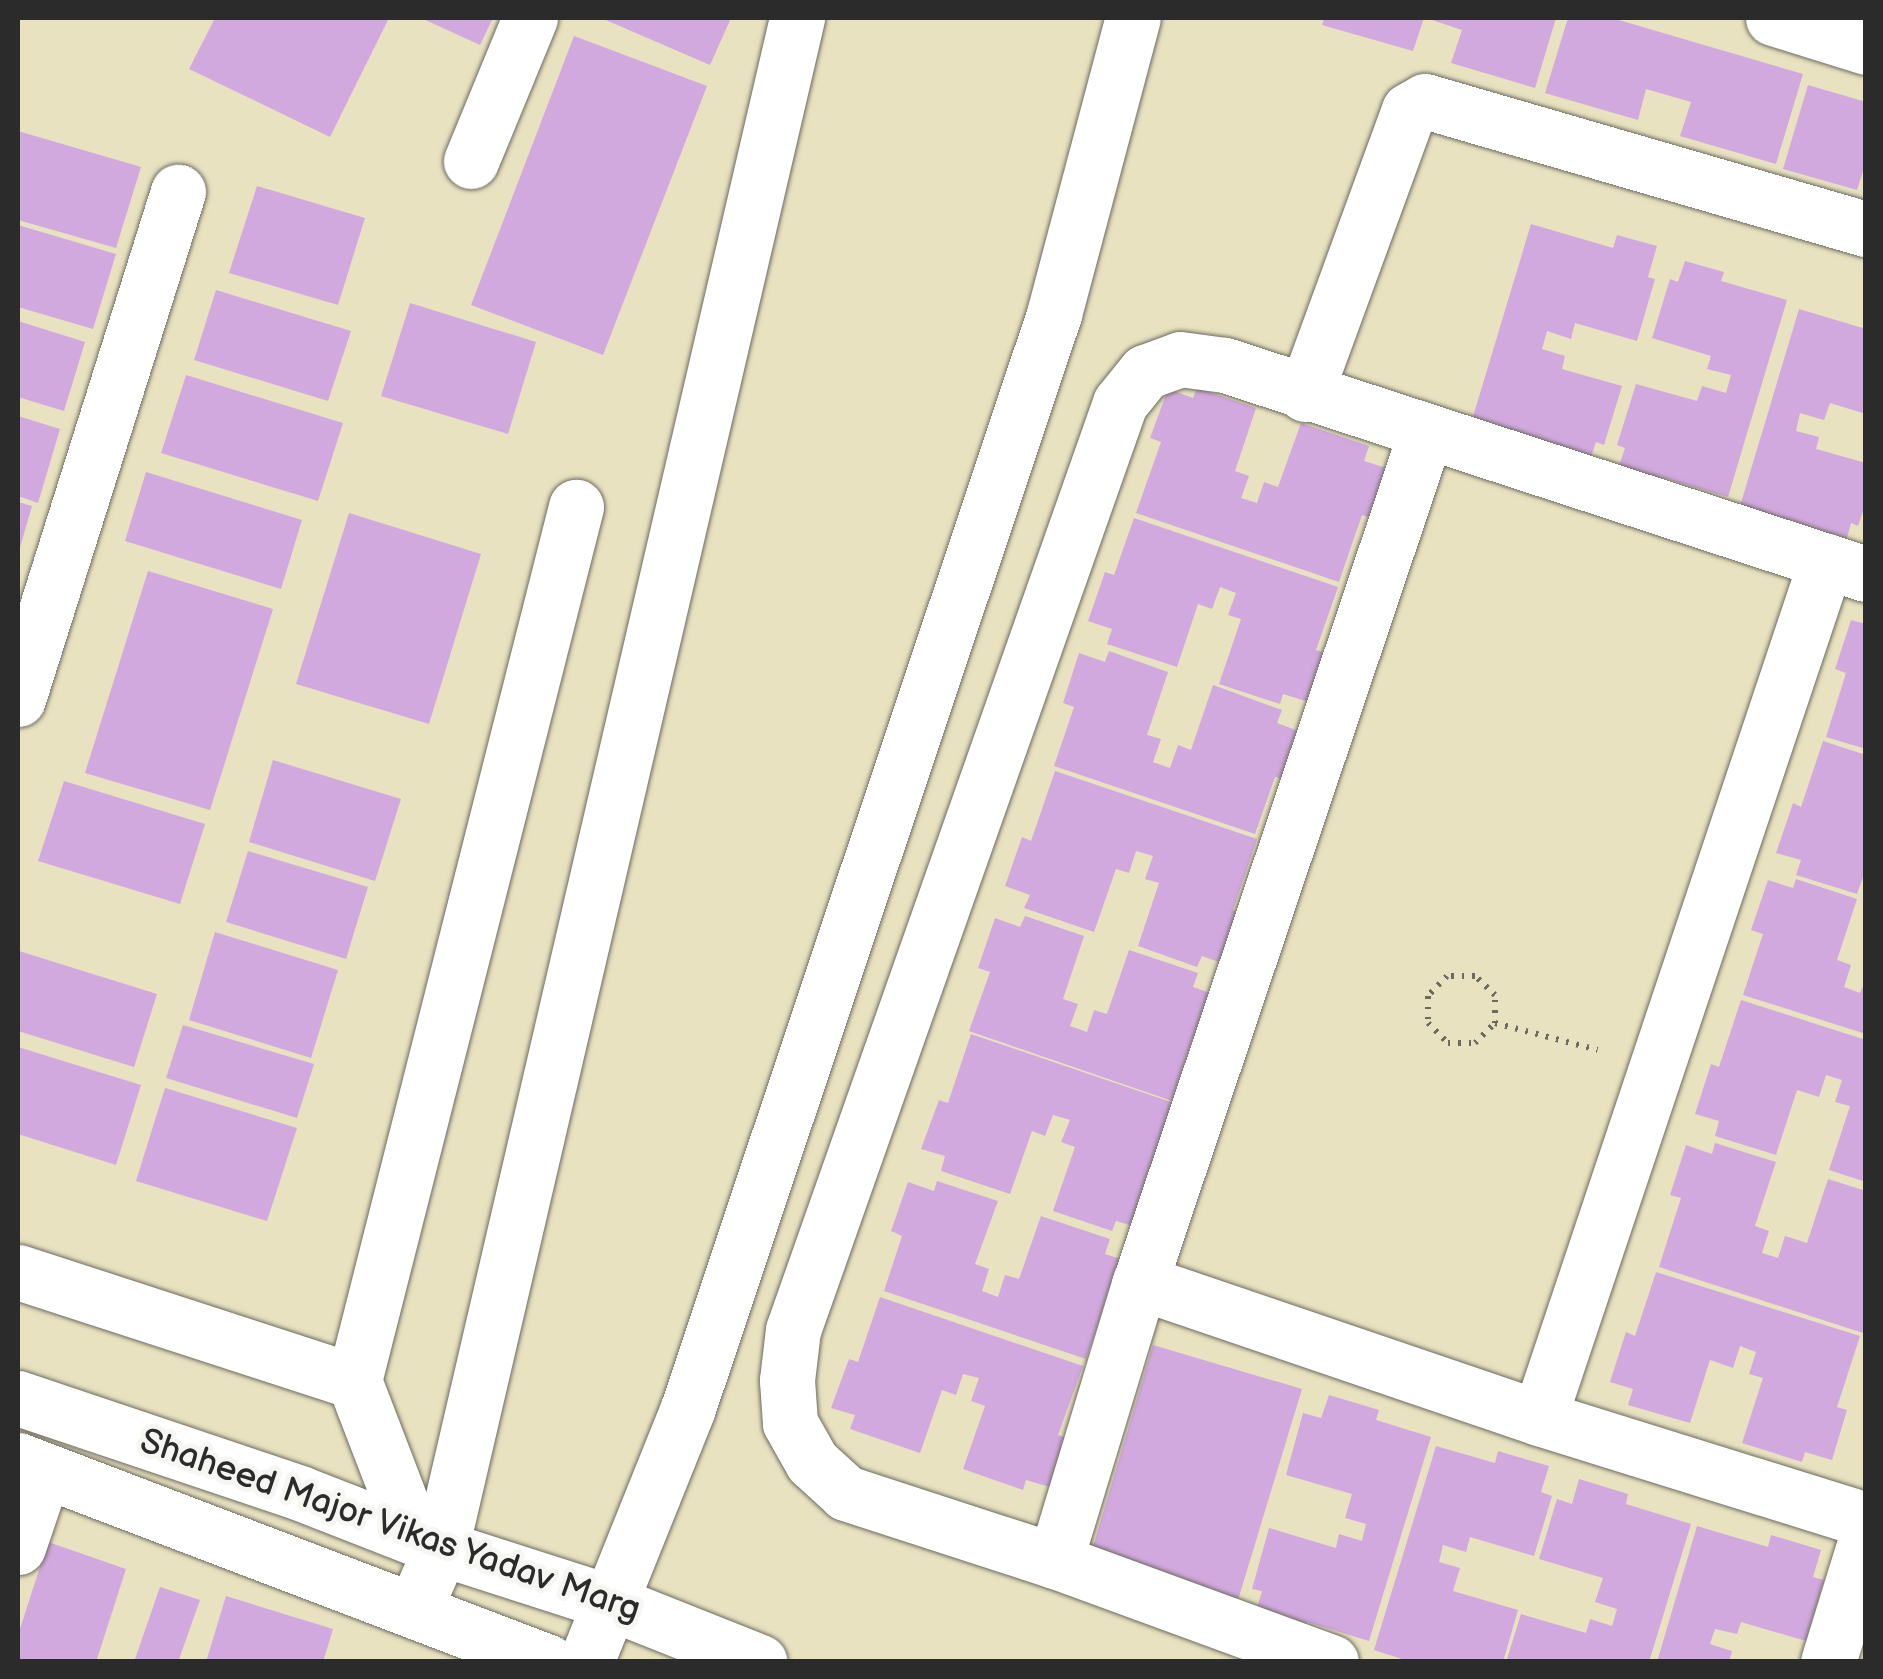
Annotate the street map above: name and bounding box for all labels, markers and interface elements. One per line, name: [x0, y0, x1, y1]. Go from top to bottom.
street label: Shaheed Major Vikas Yadav Marg: [133, 1420, 647, 1632]

